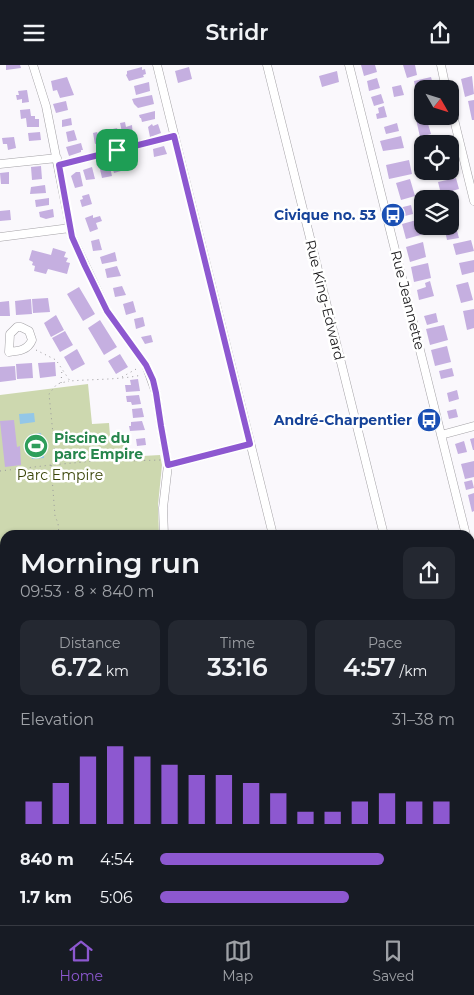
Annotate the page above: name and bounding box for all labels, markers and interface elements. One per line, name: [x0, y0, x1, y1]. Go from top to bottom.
icon: menu: [20, 19, 48, 47]
text: Stridr: [205, 19, 269, 46]
icon: share: [426, 19, 454, 47]
north arrow: [414, 80, 459, 125]
map controls: [414, 80, 459, 235]
pin: [96, 129, 138, 171]
button: locate: [414, 135, 459, 180]
icon: arrive: [103, 136, 131, 164]
button: layers: [414, 190, 459, 235]
bus stop icon: Civique no. 53: [380, 202, 406, 228]
place label: Civique no. 53: [274, 206, 376, 224]
street label: Rue King-Edward: [301, 238, 349, 362]
street label: Rue Jeannette: [387, 248, 429, 352]
bus stop icon: André-Charpentier: [416, 407, 442, 433]
place label: André-Charpentier: [273, 411, 412, 429]
place label: Piscine du parc Empire: [54, 429, 143, 463]
sports icon: Piscine du parc Empire: [23, 433, 49, 459]
park label: Parc Empire: [17, 466, 103, 484]
text: Morning run: [20, 546, 200, 580]
button: share: [403, 547, 455, 599]
text: 09:53 · 8 × 840 m: [20, 582, 154, 601]
text: Distance: [59, 634, 121, 652]
text: Time: [220, 634, 255, 652]
text: Pace: [368, 634, 402, 652]
text: 6.72: [51, 652, 102, 682]
text: 33:16: [207, 652, 268, 682]
text: 4:57: [343, 652, 396, 682]
text: km: [102, 662, 129, 680]
text: /km: [396, 662, 427, 680]
text: Elevation: [20, 710, 94, 729]
text: 31–38 m: [392, 710, 455, 729]
text: 840 m: [20, 850, 74, 869]
text: 4:54: [100, 850, 134, 869]
text: 1.7 km: [20, 888, 72, 907]
text: 5:06: [100, 888, 133, 907]
tab: Home: [60, 937, 103, 985]
tab: Map: [222, 937, 253, 985]
tab: Saved: [372, 937, 414, 985]

